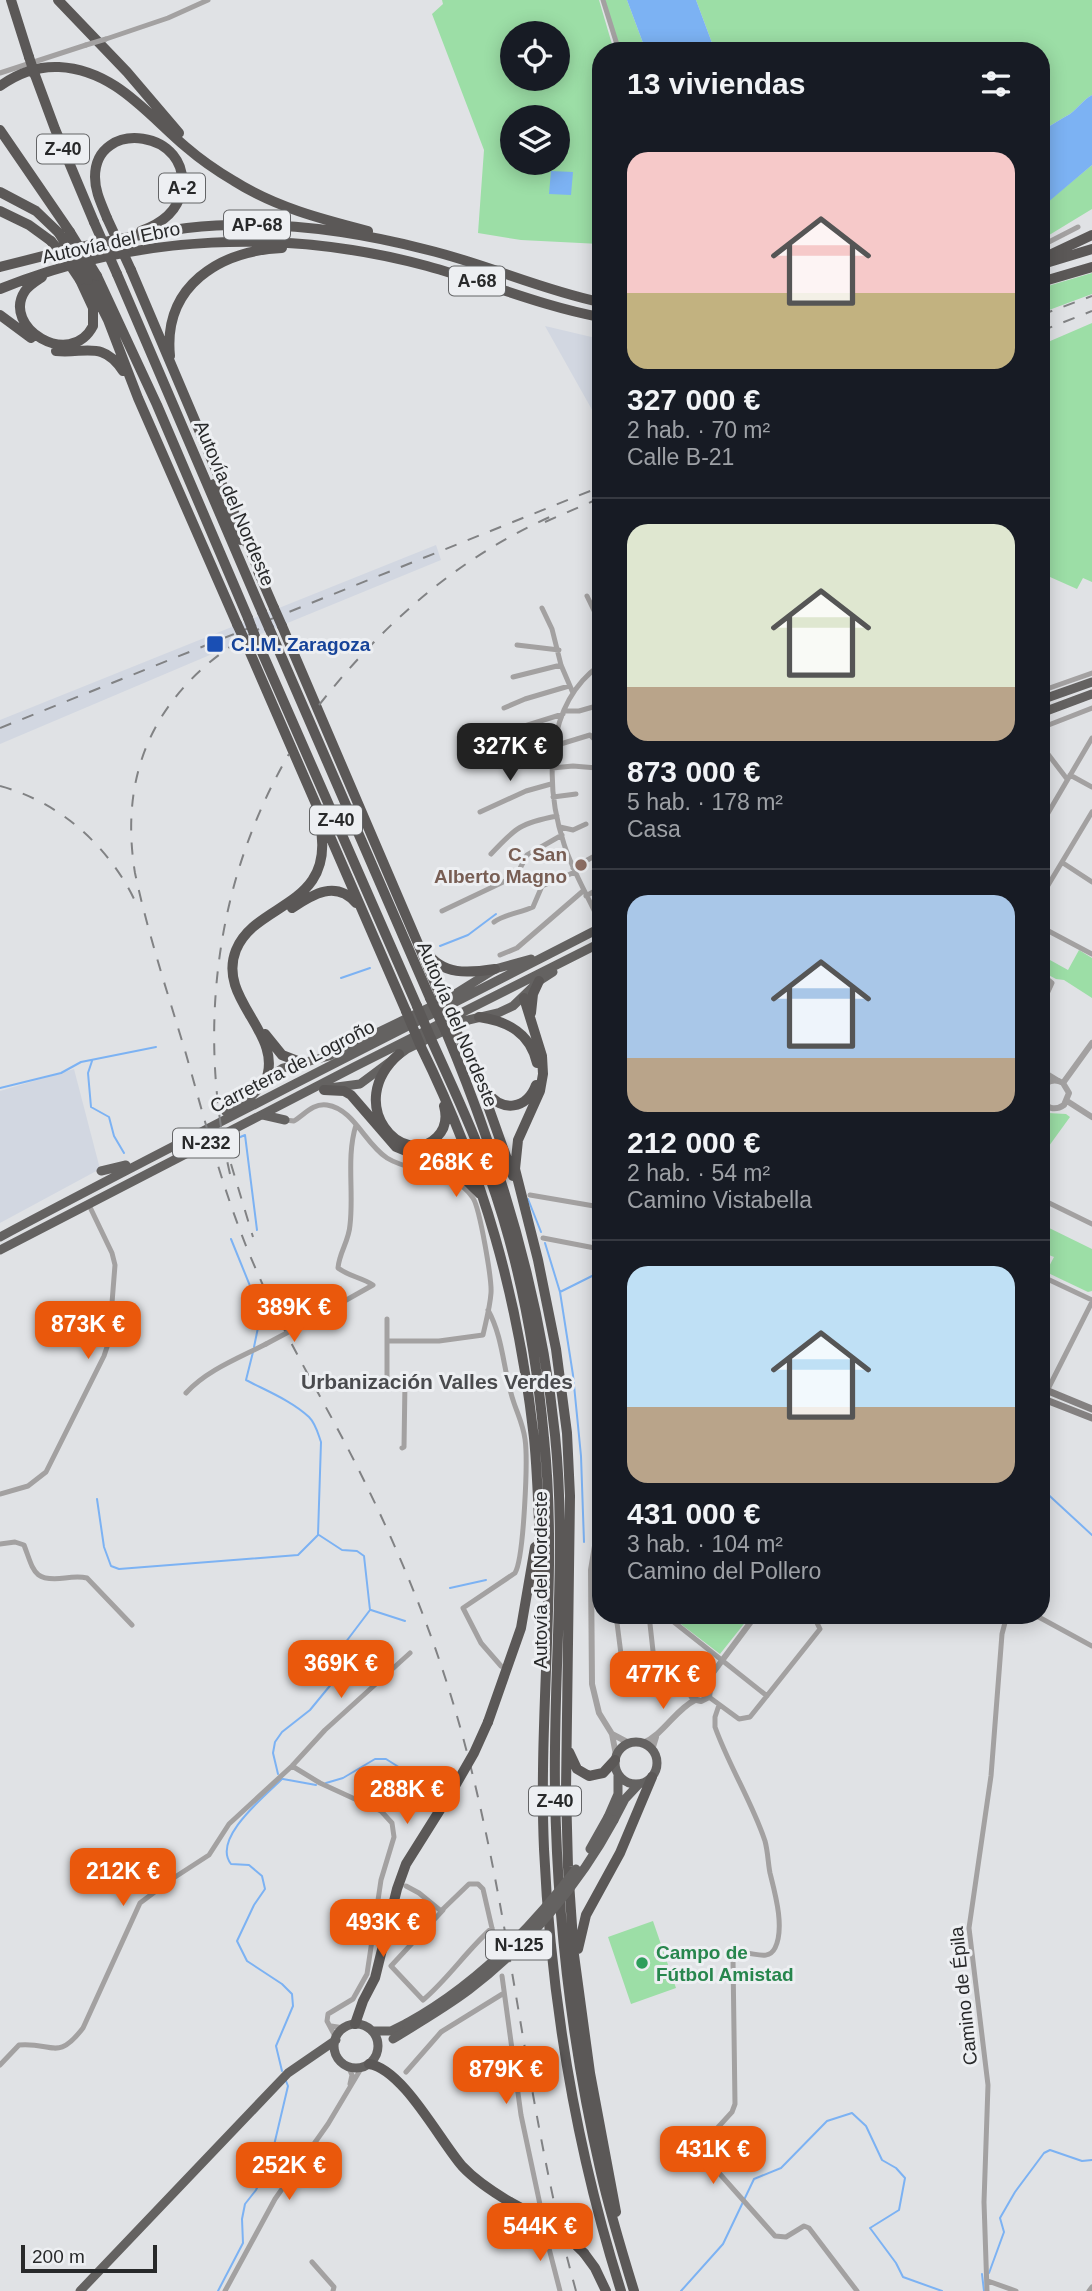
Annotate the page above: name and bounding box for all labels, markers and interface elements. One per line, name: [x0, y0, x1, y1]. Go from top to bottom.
map controls: [500, 21, 570, 175]
button: locate: [500, 21, 570, 91]
icon: filters: [977, 65, 1015, 103]
text: 13 viviendas: [627, 67, 805, 100]
button: layers: [500, 105, 570, 175]
road number: Z-40: [37, 134, 89, 164]
road number: A-2: [159, 174, 205, 202]
icon: home: [758, 198, 884, 324]
road number: AP-68: [224, 210, 290, 240]
street label: Autovía del Ebro: [40, 218, 182, 267]
road number: A-68: [449, 267, 505, 296]
text: 327 000 €: [627, 383, 760, 416]
street label: Autovía del Nordeste: [190, 417, 279, 589]
text: 2 hab. · 70 m²: [627, 417, 770, 443]
text: Calle B-21: [627, 444, 734, 470]
icon: home: [758, 570, 884, 696]
marker: C.I.M. Zaragoza: [205, 634, 225, 654]
place label: C.I.M. Zaragoza: [231, 634, 371, 655]
pin: 327K €: [453, 724, 567, 783]
text: 327K €: [473, 733, 547, 759]
text: 873 000 €: [627, 755, 760, 788]
text: 5 hab. · 178 m²: [627, 789, 783, 815]
road number: Z-40: [310, 806, 362, 834]
text: Casa: [627, 816, 681, 842]
place label: C. San Alberto Magno: [434, 844, 567, 887]
marker: C. San Alberto Magno: [573, 857, 589, 873]
street label: Autovía del Nordeste: [413, 938, 502, 1110]
icon: home: [758, 941, 884, 1067]
street label: Carretera de Logroño: [207, 1016, 378, 1117]
text: 212 000 €: [627, 1126, 760, 1159]
road number: N-232: [173, 1128, 239, 1158]
pin: 268K €: [399, 1140, 513, 1199]
text: 268K €: [419, 1149, 493, 1175]
text: 2 hab. · 54 m²: [627, 1160, 770, 1186]
text: Camino Vistabella: [627, 1187, 812, 1213]
pin: 389K €: [237, 1284, 351, 1344]
text: 389K €: [257, 1294, 331, 1320]
pin: 873K €: [31, 1302, 145, 1361]
text: 873K €: [51, 1311, 125, 1337]
icon: home: [758, 1312, 884, 1438]
district label: Urbanización Valles Verdes: [301, 1370, 573, 1393]
street label: Autovía del Nordeste: [530, 1491, 551, 1669]
text: 431 000 €: [627, 1497, 760, 1530]
text: 3 hab. · 104 m²: [627, 1531, 783, 1557]
text: Camino del Pollero: [627, 1558, 821, 1584]
pin: 369K €: [284, 1640, 398, 1700]
text: 369K €: [304, 1650, 378, 1676]
pin: 477K €: [606, 1652, 720, 1711]
text: 477K €: [626, 1661, 700, 1687]
pin: 288K €: [350, 1766, 464, 1826]
text: 288K €: [370, 1776, 444, 1802]
road number: Z-40: [529, 1786, 581, 1815]
pin: 212K €: [66, 1848, 180, 1908]
text: 212K €: [86, 1858, 160, 1884]
pin: 493K €: [326, 1899, 440, 1959]
text: 493K €: [346, 1909, 420, 1935]
street label: Camino de Épila: [946, 1925, 981, 2066]
road number: N-125: [486, 1930, 552, 1959]
place label: Campo de Fútbol Amistad: [656, 1942, 794, 1985]
marker: Campo de Fútbol Amistad: [634, 1955, 650, 1971]
pin: 879K €: [449, 2046, 563, 2106]
text: 879K €: [469, 2056, 543, 2082]
pin: 431K €: [656, 2126, 770, 2186]
text: 431K €: [676, 2136, 750, 2162]
pin: 252K €: [232, 2142, 346, 2202]
text: 252K €: [252, 2152, 326, 2178]
pin: 544K €: [483, 2204, 597, 2263]
text: 544K €: [503, 2213, 577, 2239]
scale bar: [21, 2242, 158, 2274]
text: 200 m: [32, 2246, 85, 2267]

